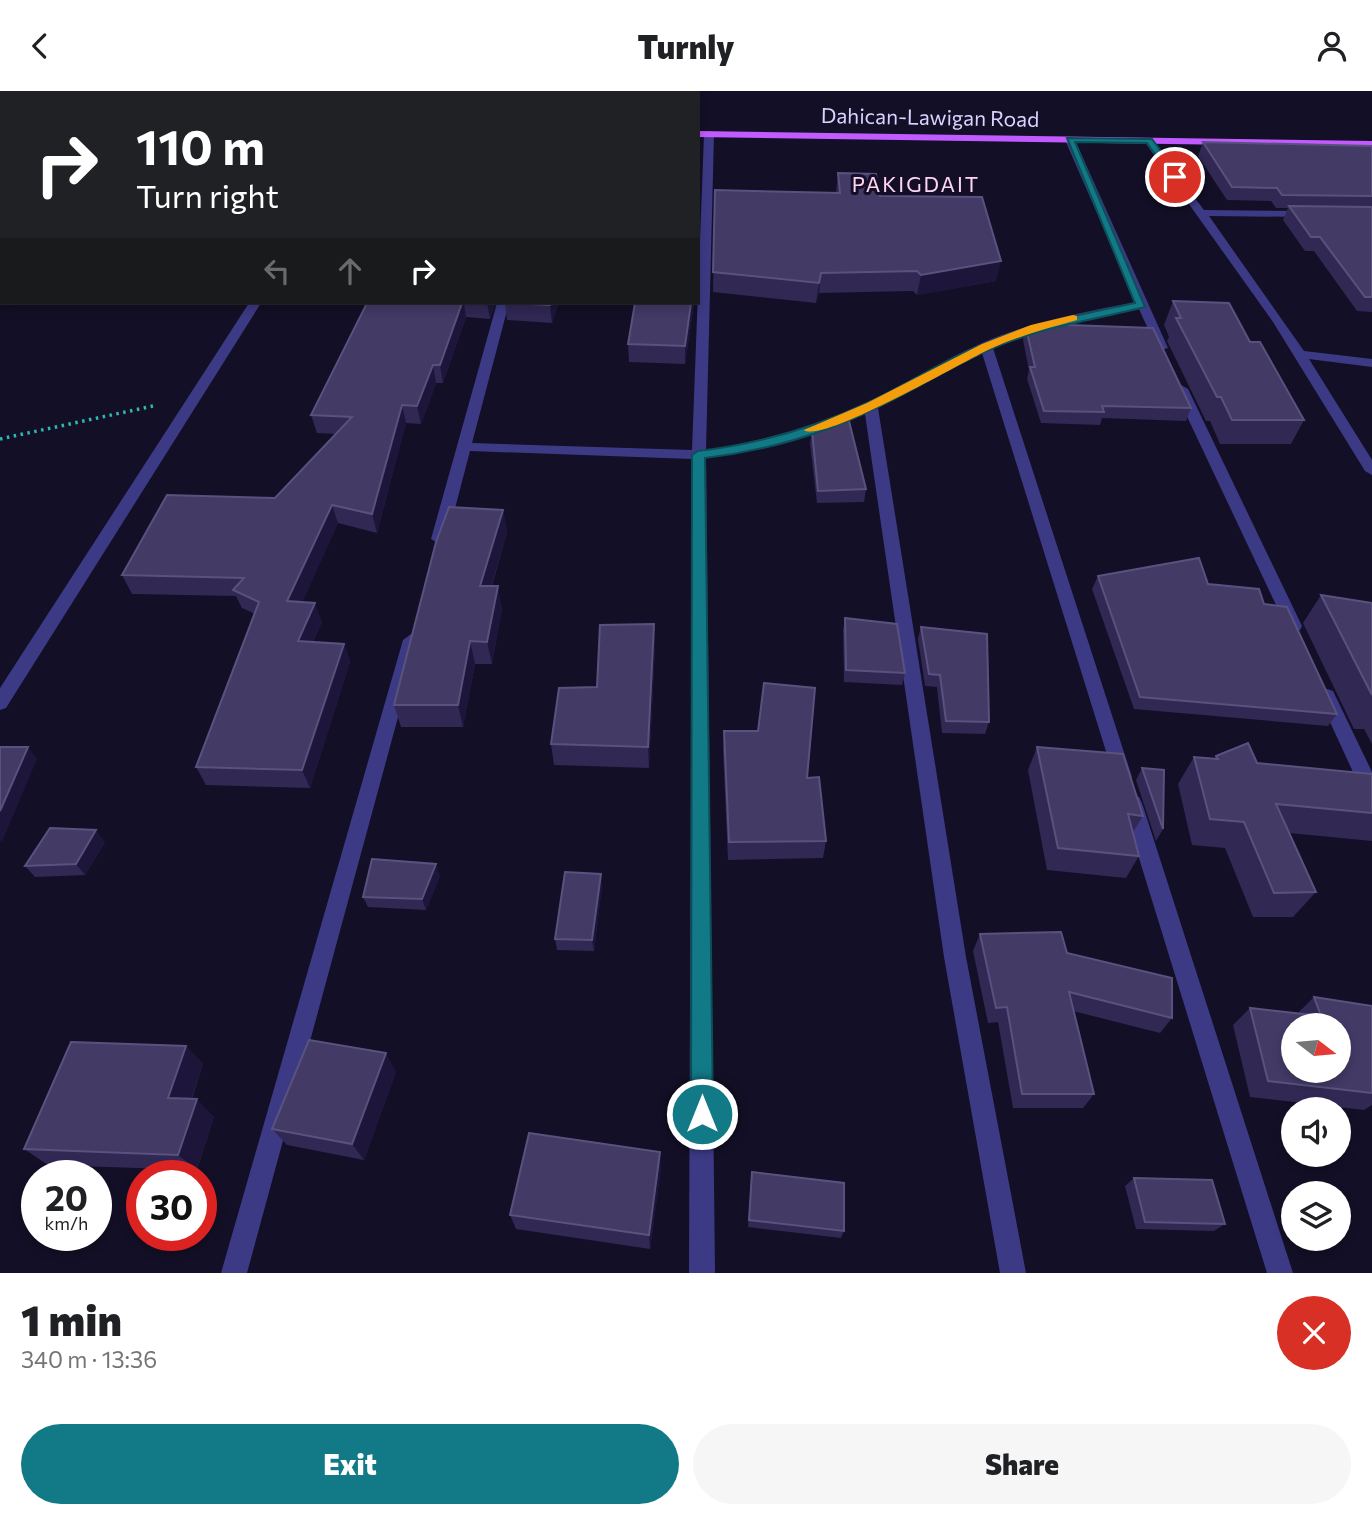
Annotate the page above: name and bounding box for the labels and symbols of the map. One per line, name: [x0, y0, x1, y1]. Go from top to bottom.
street label: Dahican-Lawigan Road: [821, 102, 1039, 131]
pin: [1145, 147, 1205, 207]
district label: PAKIGDAIT: [852, 171, 980, 196]
north arrow: [1281, 1013, 1351, 1083]
position arrow: [665, 1077, 739, 1151]
speed limit sign: 30: [126, 1160, 217, 1251]

